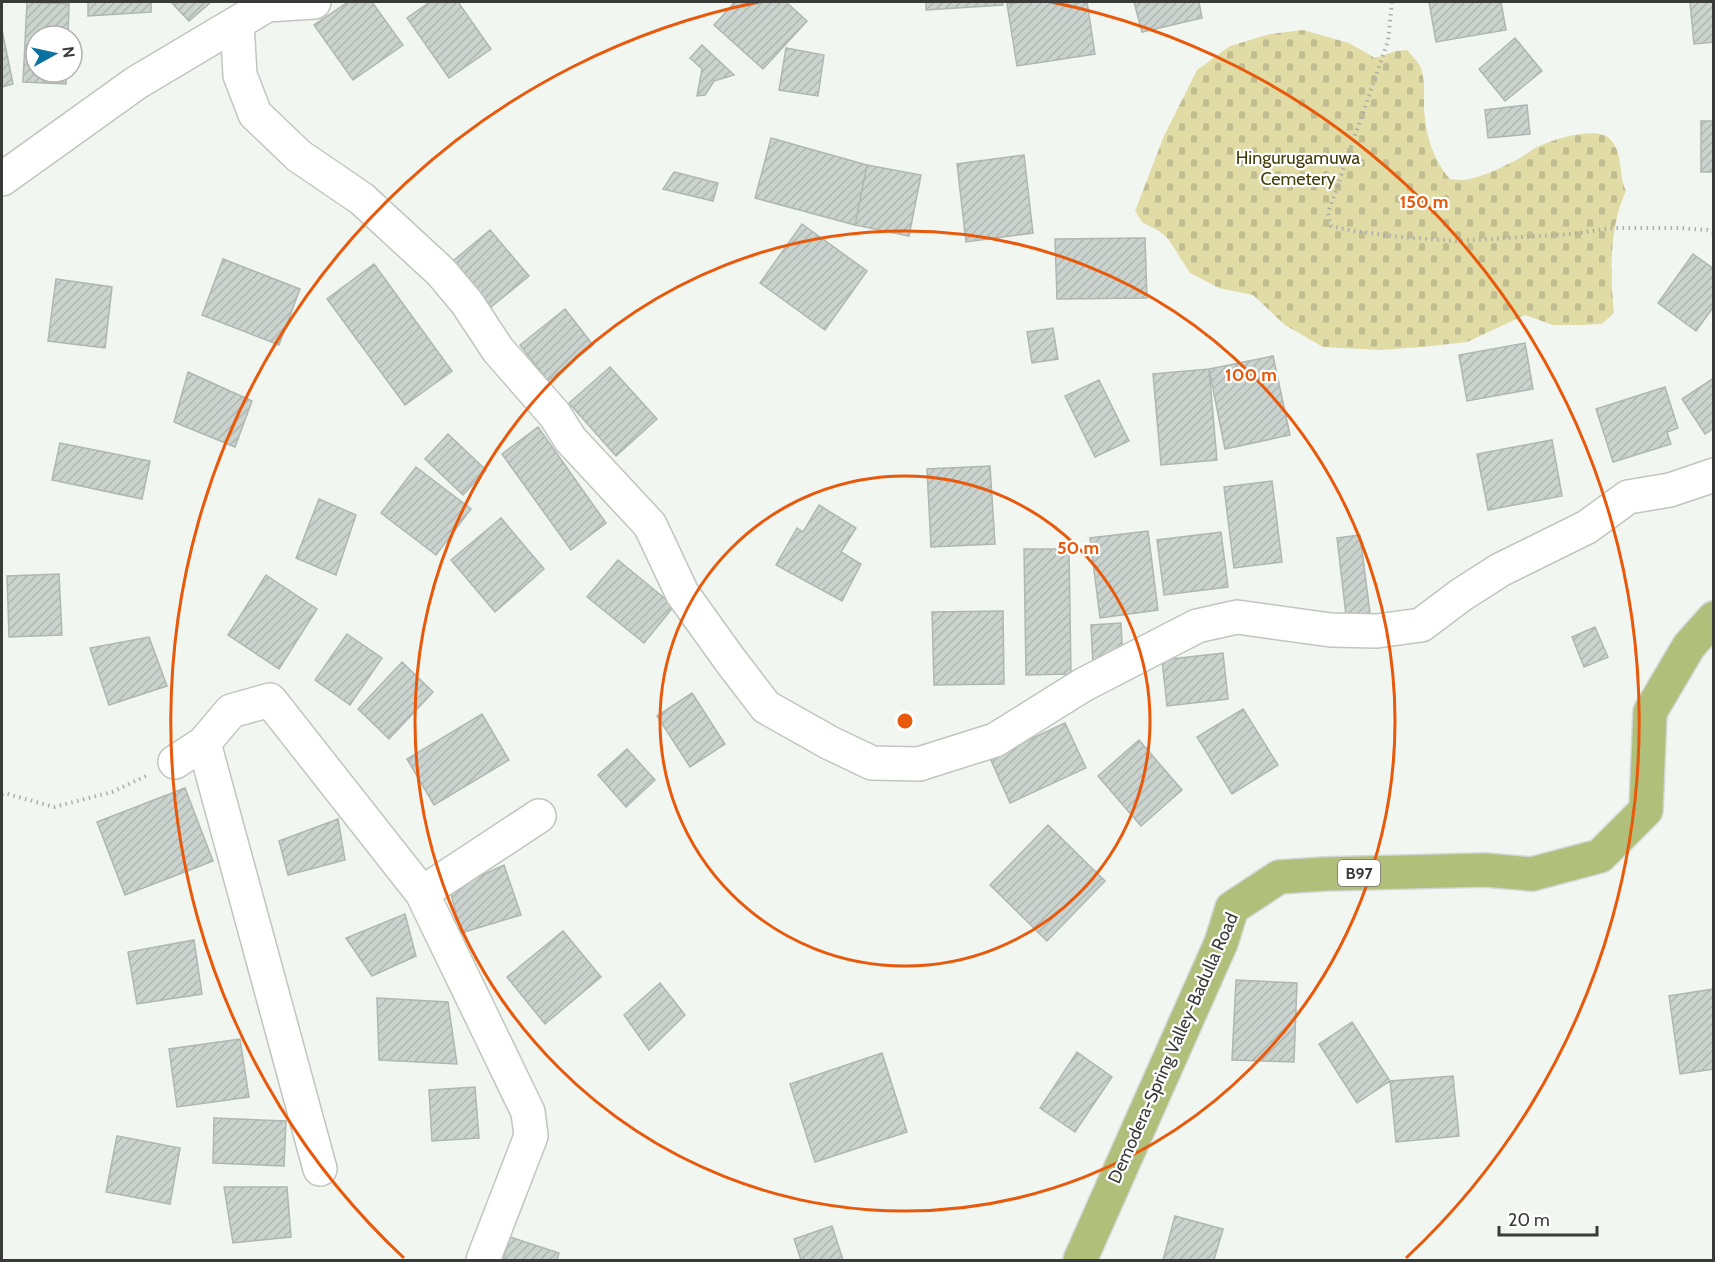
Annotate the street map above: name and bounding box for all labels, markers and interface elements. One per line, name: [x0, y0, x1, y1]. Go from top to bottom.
north arrow: [24, 24, 84, 84]
text: N: [58, 45, 79, 59]
park label: Hingurugamuwa Cemetery: [1236, 147, 1361, 190]
text: 150 m: [1400, 191, 1448, 213]
text: 100 m: [1225, 364, 1277, 386]
text: 50 m: [1057, 537, 1099, 559]
centre of rings: [895, 711, 915, 731]
road number: B97: [1338, 860, 1380, 886]
street label: Demodera-Spring Valley-Badulla Road: [1103, 909, 1243, 1187]
scale bar: [1499, 1199, 1596, 1237]
text: 20 m: [1508, 1209, 1550, 1231]

